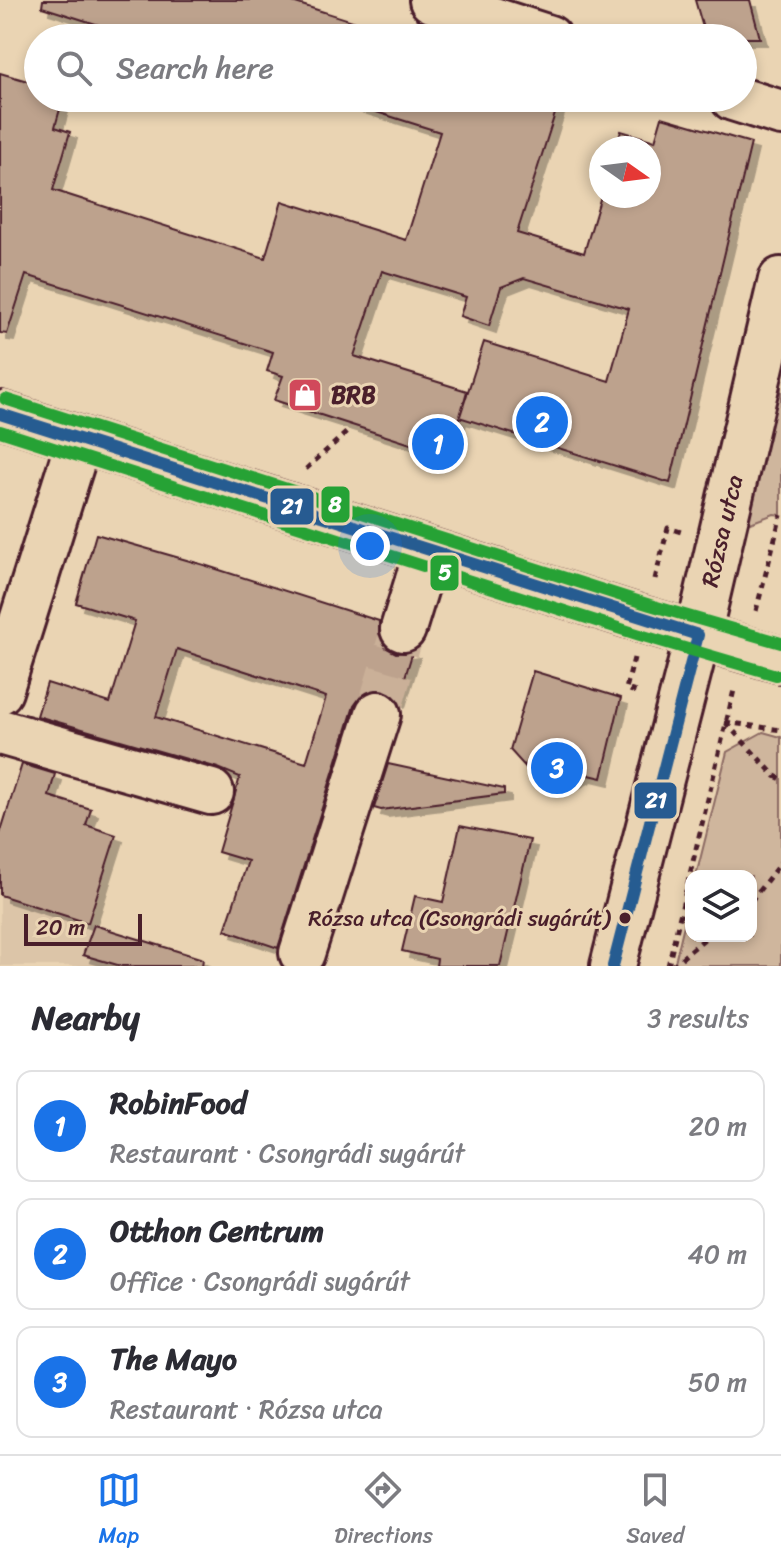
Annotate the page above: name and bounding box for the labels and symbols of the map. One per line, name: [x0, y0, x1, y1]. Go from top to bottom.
north arrow: [589, 136, 661, 208]
place label: BRB: [331, 374, 376, 416]
shop icon: BRB: [286, 376, 324, 414]
pin: 2: [516, 392, 568, 452]
pin: 1: [412, 414, 464, 474]
street label: Rózsa utca: [689, 471, 755, 591]
line badge: 8: [320, 485, 351, 524]
text: 8: [327, 485, 342, 524]
line badge: 21: [269, 487, 315, 526]
text: 21: [280, 487, 304, 526]
your location: [350, 526, 390, 566]
text: 5: [438, 553, 452, 592]
line badge: 5: [429, 554, 460, 592]
pin: 3: [531, 738, 583, 798]
line badge: 21: [633, 781, 678, 820]
text: 21: [644, 781, 668, 820]
place label: Rózsa utca (Csongrádi sugárút): [308, 899, 611, 938]
scale bar: [24, 910, 142, 946]
marker: Rózsa utca (Csongrádi sugárút): [617, 910, 633, 926]

